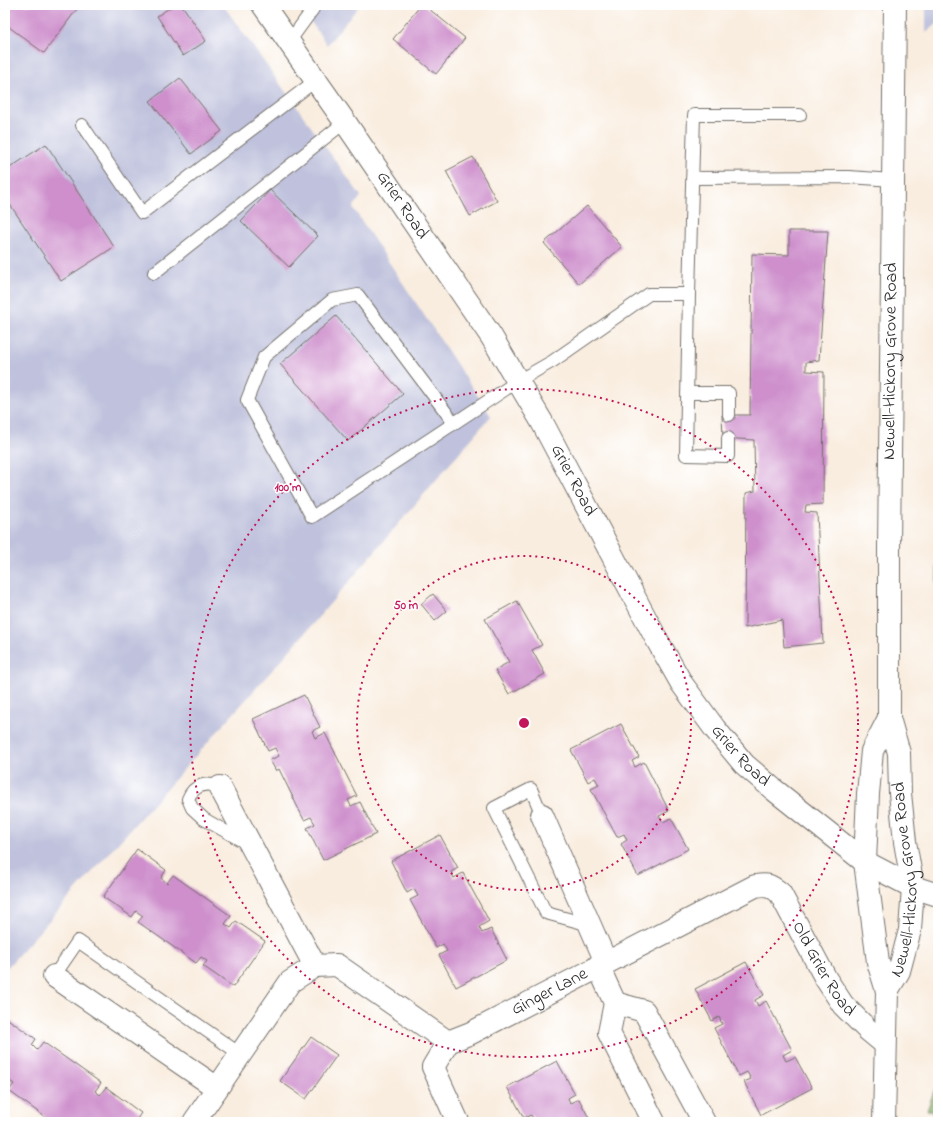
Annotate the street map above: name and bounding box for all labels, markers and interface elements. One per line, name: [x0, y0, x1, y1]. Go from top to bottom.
street label: Grier Road: [369, 166, 435, 245]
street label: Newell-Hickory Grove Road: [877, 262, 905, 460]
street label: Grier Road: [543, 440, 602, 521]
text: 100 m: [275, 479, 302, 497]
text: 50 m: [394, 597, 419, 615]
centre of rings: [517, 716, 531, 730]
street label: Grier Road: [704, 720, 776, 794]
street label: Newell-Hickory Grove Road: [885, 782, 926, 983]
street label: Old Grier Road: [785, 917, 861, 1023]
street label: Ginger Lane: [507, 961, 593, 1023]

